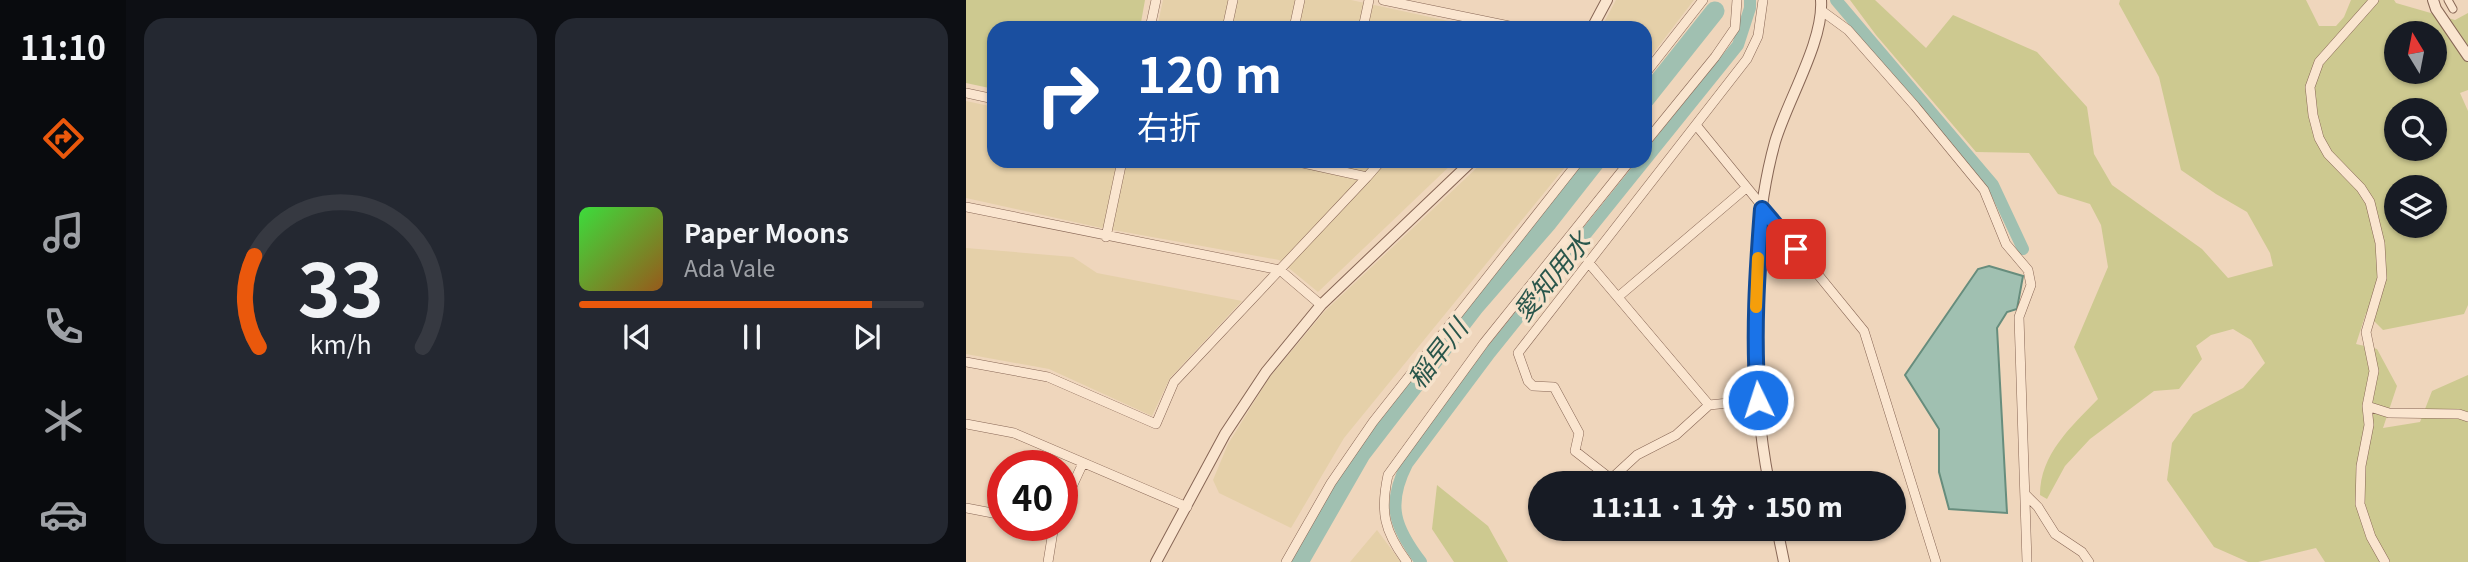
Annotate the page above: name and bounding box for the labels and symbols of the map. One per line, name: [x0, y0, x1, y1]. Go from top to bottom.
north arrow: [2384, 21, 2446, 84]
pin: [1766, 219, 1826, 279]
water label: 愛知用水: [1503, 221, 1599, 327]
water label: 稲早川: [1397, 308, 1476, 395]
position arrow: [1721, 363, 1795, 437]
speed limit sign: 40: [987, 450, 1078, 541]

